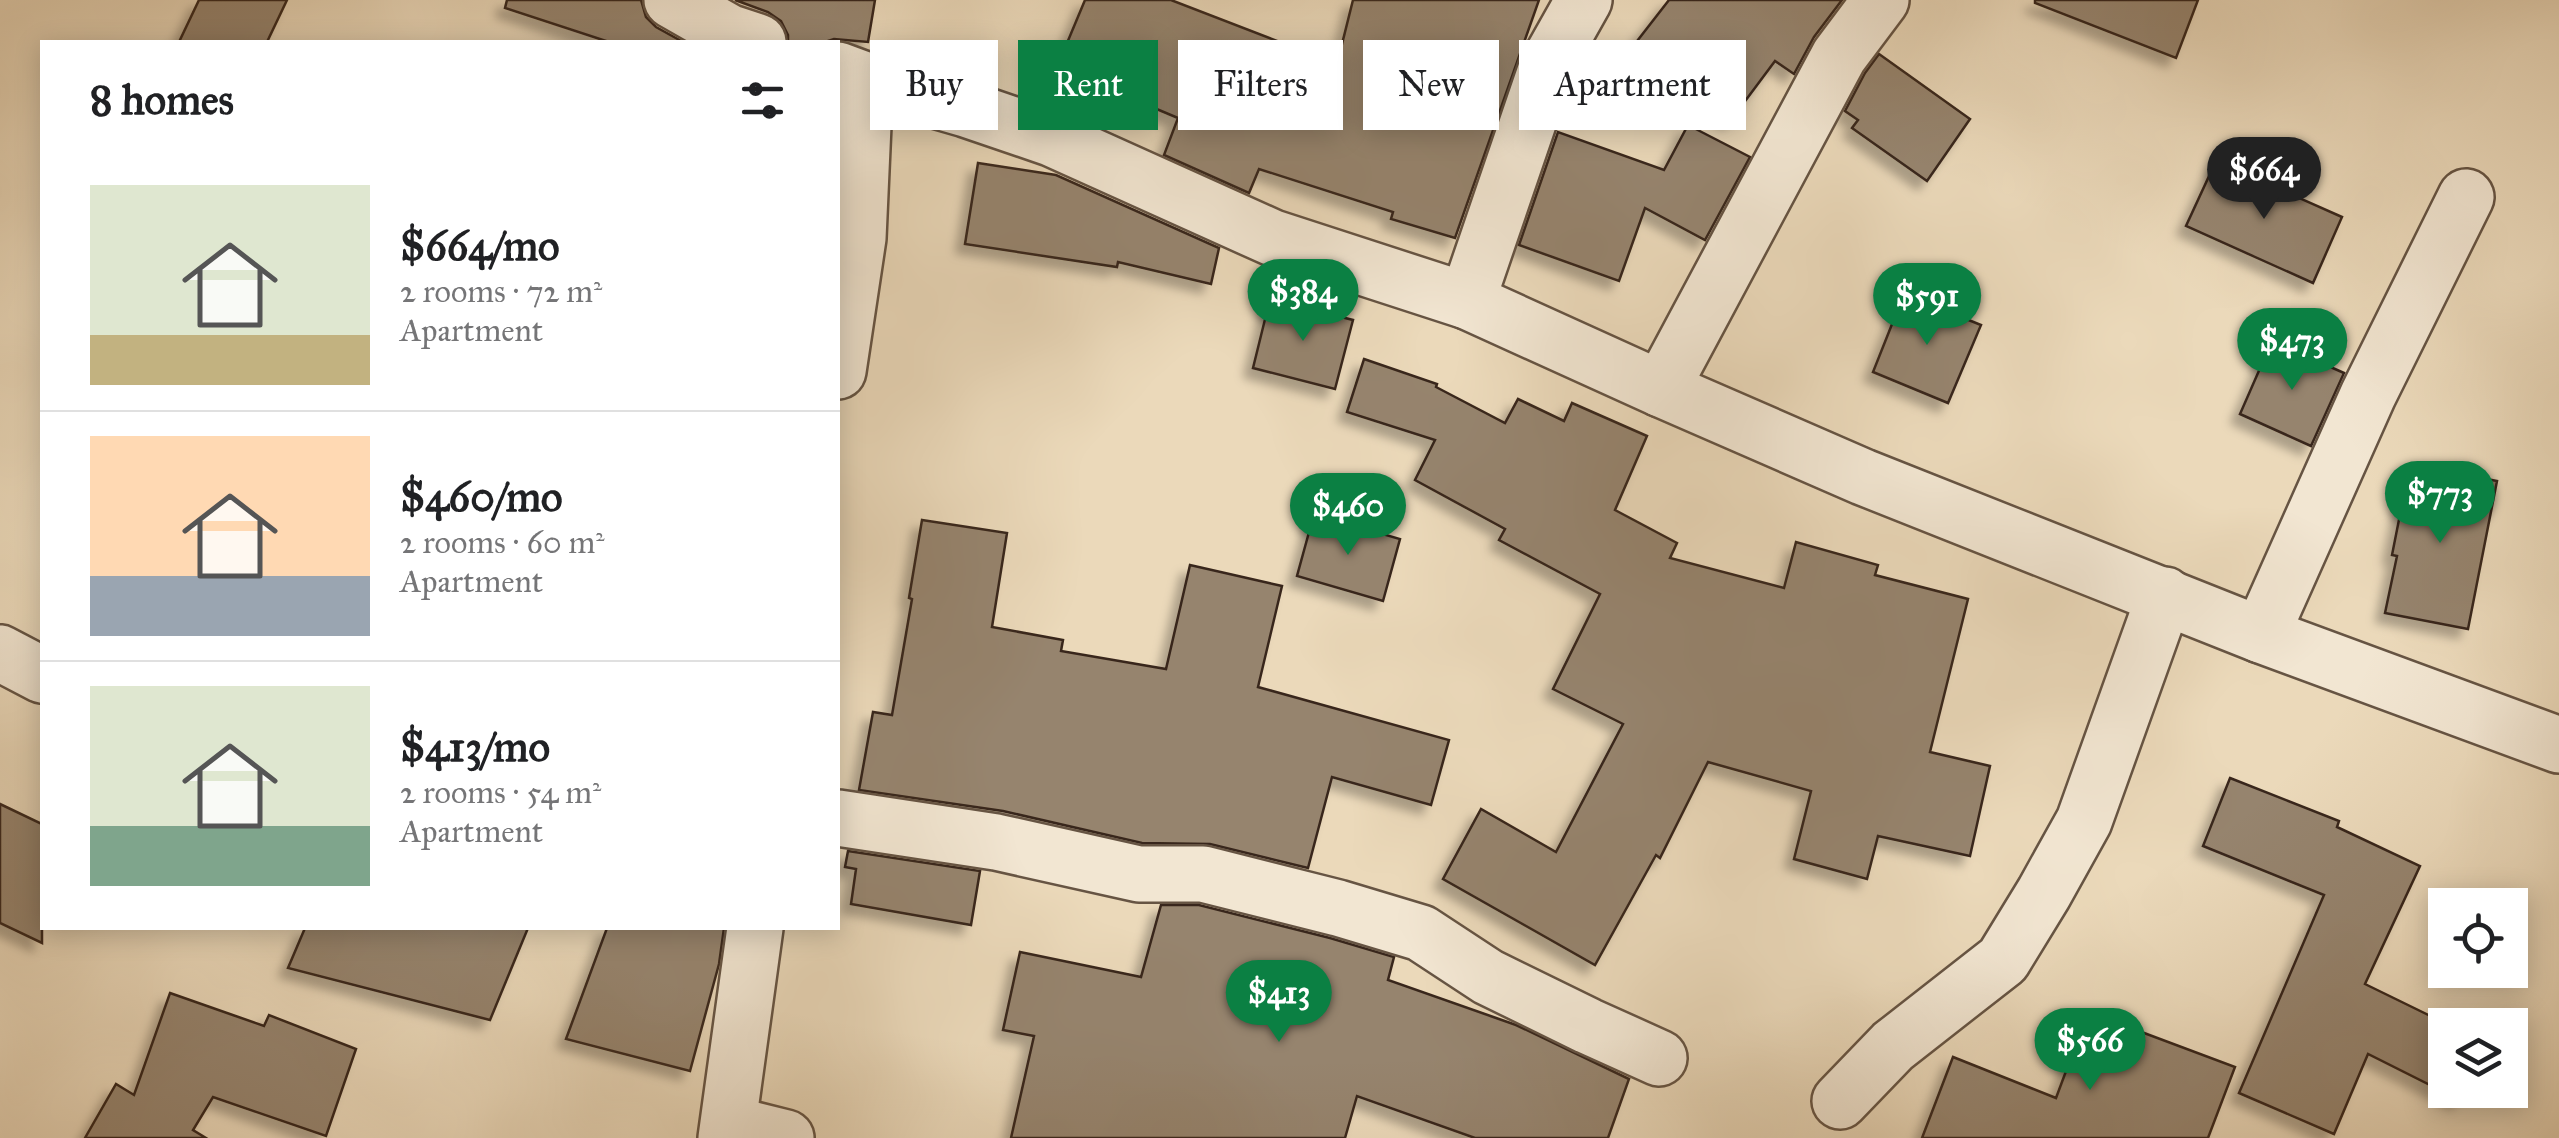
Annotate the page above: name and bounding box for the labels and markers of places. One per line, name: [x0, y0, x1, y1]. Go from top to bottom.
pin: $664: [2205, 137, 2323, 222]
pin: $384: [1244, 259, 1362, 344]
pin: $591: [1868, 263, 1986, 348]
pin: $473: [2233, 308, 2351, 393]
pin: $773: [2381, 461, 2499, 546]
pin: $460: [1289, 473, 1407, 558]
pin: $413: [1220, 960, 1338, 1045]
pin: $566: [2031, 1008, 2149, 1093]

